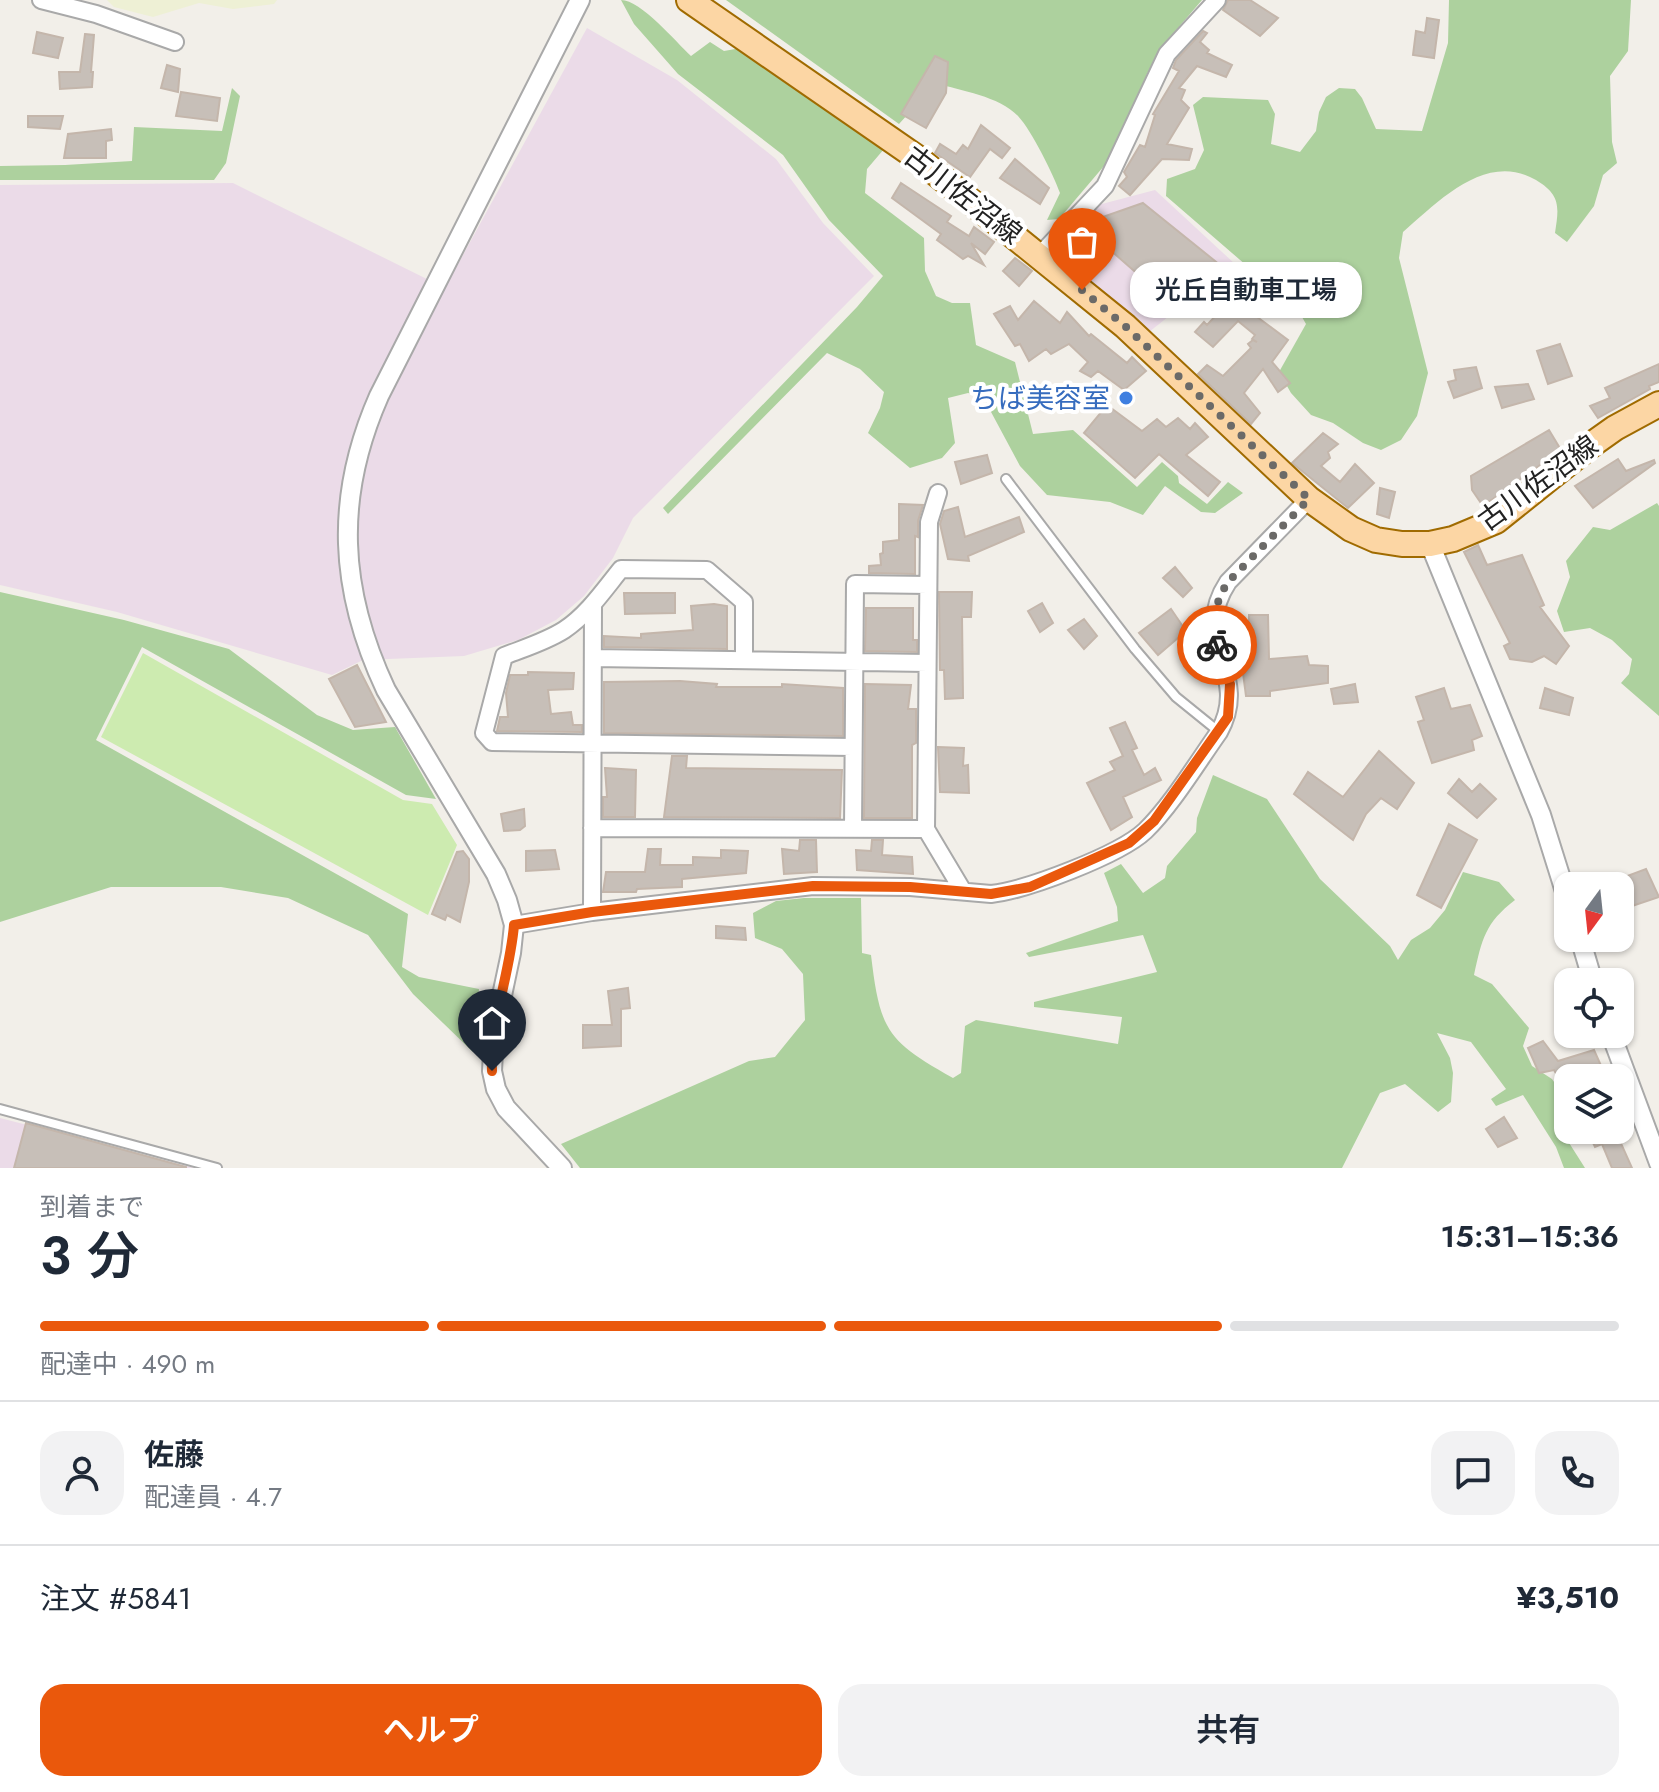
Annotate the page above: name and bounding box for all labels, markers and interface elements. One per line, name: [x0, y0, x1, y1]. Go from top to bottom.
street label: 古川佐沼線: [895, 136, 1031, 254]
pin: [1048, 208, 1116, 290]
icon: bag: [1060, 220, 1104, 264]
callout: 光丘自動車工場: [1130, 262, 1362, 318]
text: 光丘自動車工場: [1155, 271, 1337, 309]
place label: ちば美容室: [970, 378, 1110, 419]
marker: ちば美容室: [1117, 389, 1135, 407]
street label: 古川佐沼線: [1469, 425, 1607, 541]
courier: [1177, 605, 1257, 685]
icon: bike: [1195, 623, 1239, 667]
north arrow: [1554, 872, 1634, 952]
map controls: [1554, 872, 1634, 1144]
button: locate: [1554, 968, 1634, 1048]
pin: [458, 989, 526, 1071]
icon: home: [470, 1001, 514, 1045]
button: layers: [1554, 1064, 1634, 1144]
text: 到着まで: [40, 1188, 144, 1226]
text: 15:31–15:36: [1441, 1215, 1619, 1258]
text: 3 分: [40, 1218, 139, 1294]
text: 配達中 · 490 m: [40, 1345, 215, 1383]
button: person: [40, 1431, 124, 1515]
button: chat: [1431, 1431, 1515, 1515]
button: phone: [1535, 1431, 1619, 1515]
text: 佐藤: [144, 1433, 204, 1476]
text: 配達員 · 4.7: [144, 1478, 282, 1516]
text: ¥3,510: [1517, 1576, 1619, 1619]
text: 注文 #5841: [40, 1577, 191, 1620]
button: ヘルプ: [40, 1684, 822, 1776]
button: 共有: [838, 1684, 1619, 1776]

